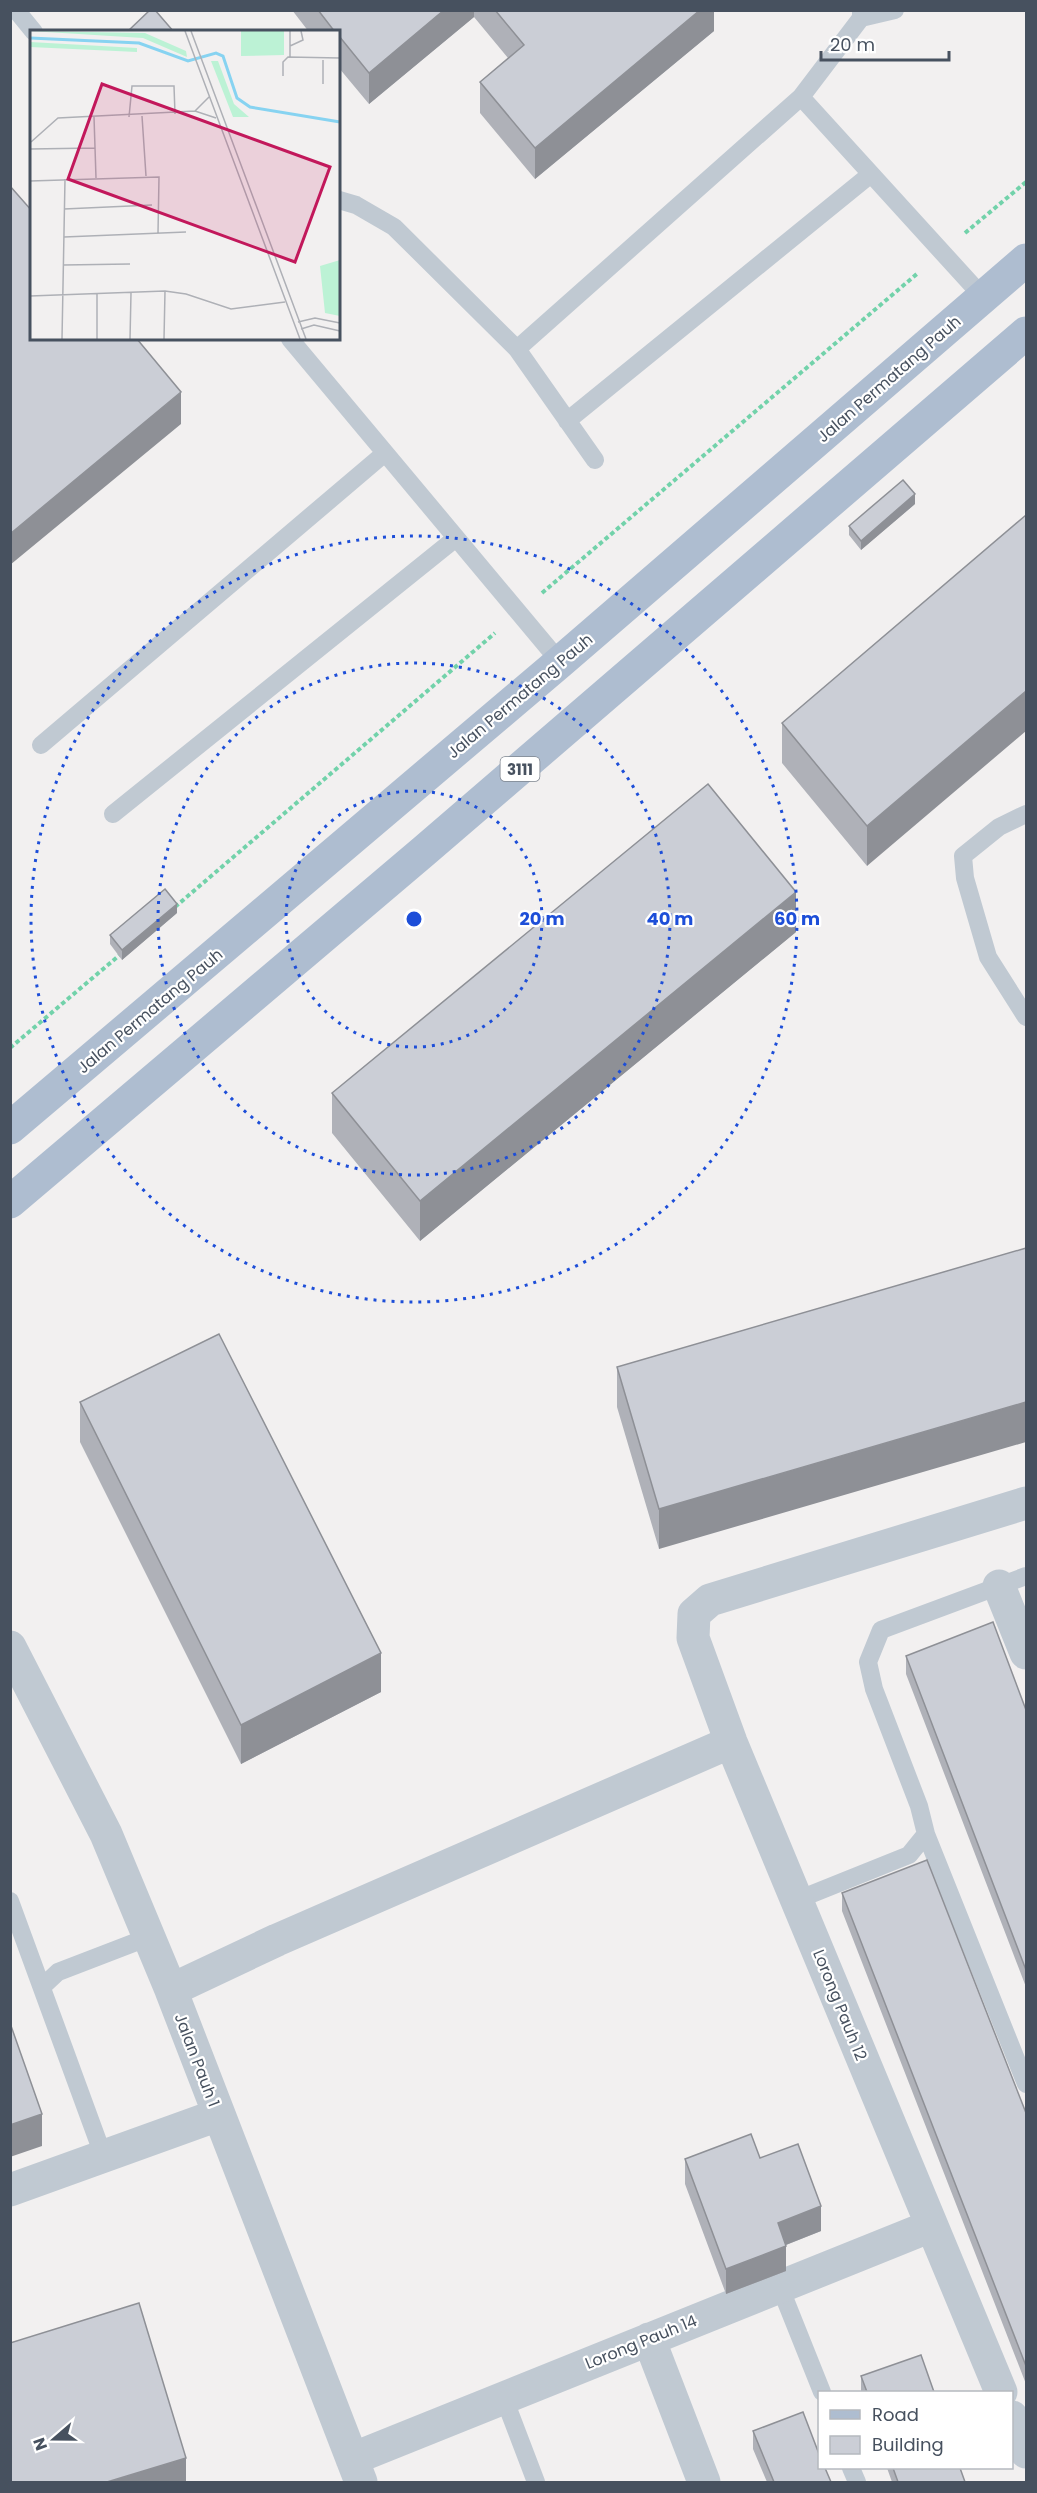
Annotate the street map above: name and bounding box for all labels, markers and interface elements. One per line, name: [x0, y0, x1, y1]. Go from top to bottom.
scale bar: [821, 24, 948, 62]
inset map: [30, 30, 340, 340]
text: 20 m: [830, 32, 875, 57]
street label: Jalan Permatang Pauh: [812, 310, 966, 448]
street label: Jalan Permatang Pauh: [442, 628, 598, 764]
road number: 3111: [500, 757, 540, 781]
text: 20 m: [520, 906, 564, 931]
text: 40 m: [647, 906, 693, 931]
text: 60 m: [774, 906, 820, 931]
centre of rings: [404, 909, 424, 929]
street label: Jalan Permatang Pauh: [72, 943, 228, 1079]
street label: Lorong Pauh 12: [807, 1946, 873, 2064]
street label: Jalan Pauh 1: [169, 2010, 225, 2110]
street label: Lorong Pauh 14: [582, 2309, 700, 2375]
legend: [818, 2391, 1013, 2469]
text: Road: [872, 2402, 919, 2427]
north arrow: [24, 2409, 84, 2469]
text: Building: [872, 2432, 944, 2457]
text: N: [28, 2434, 53, 2454]

